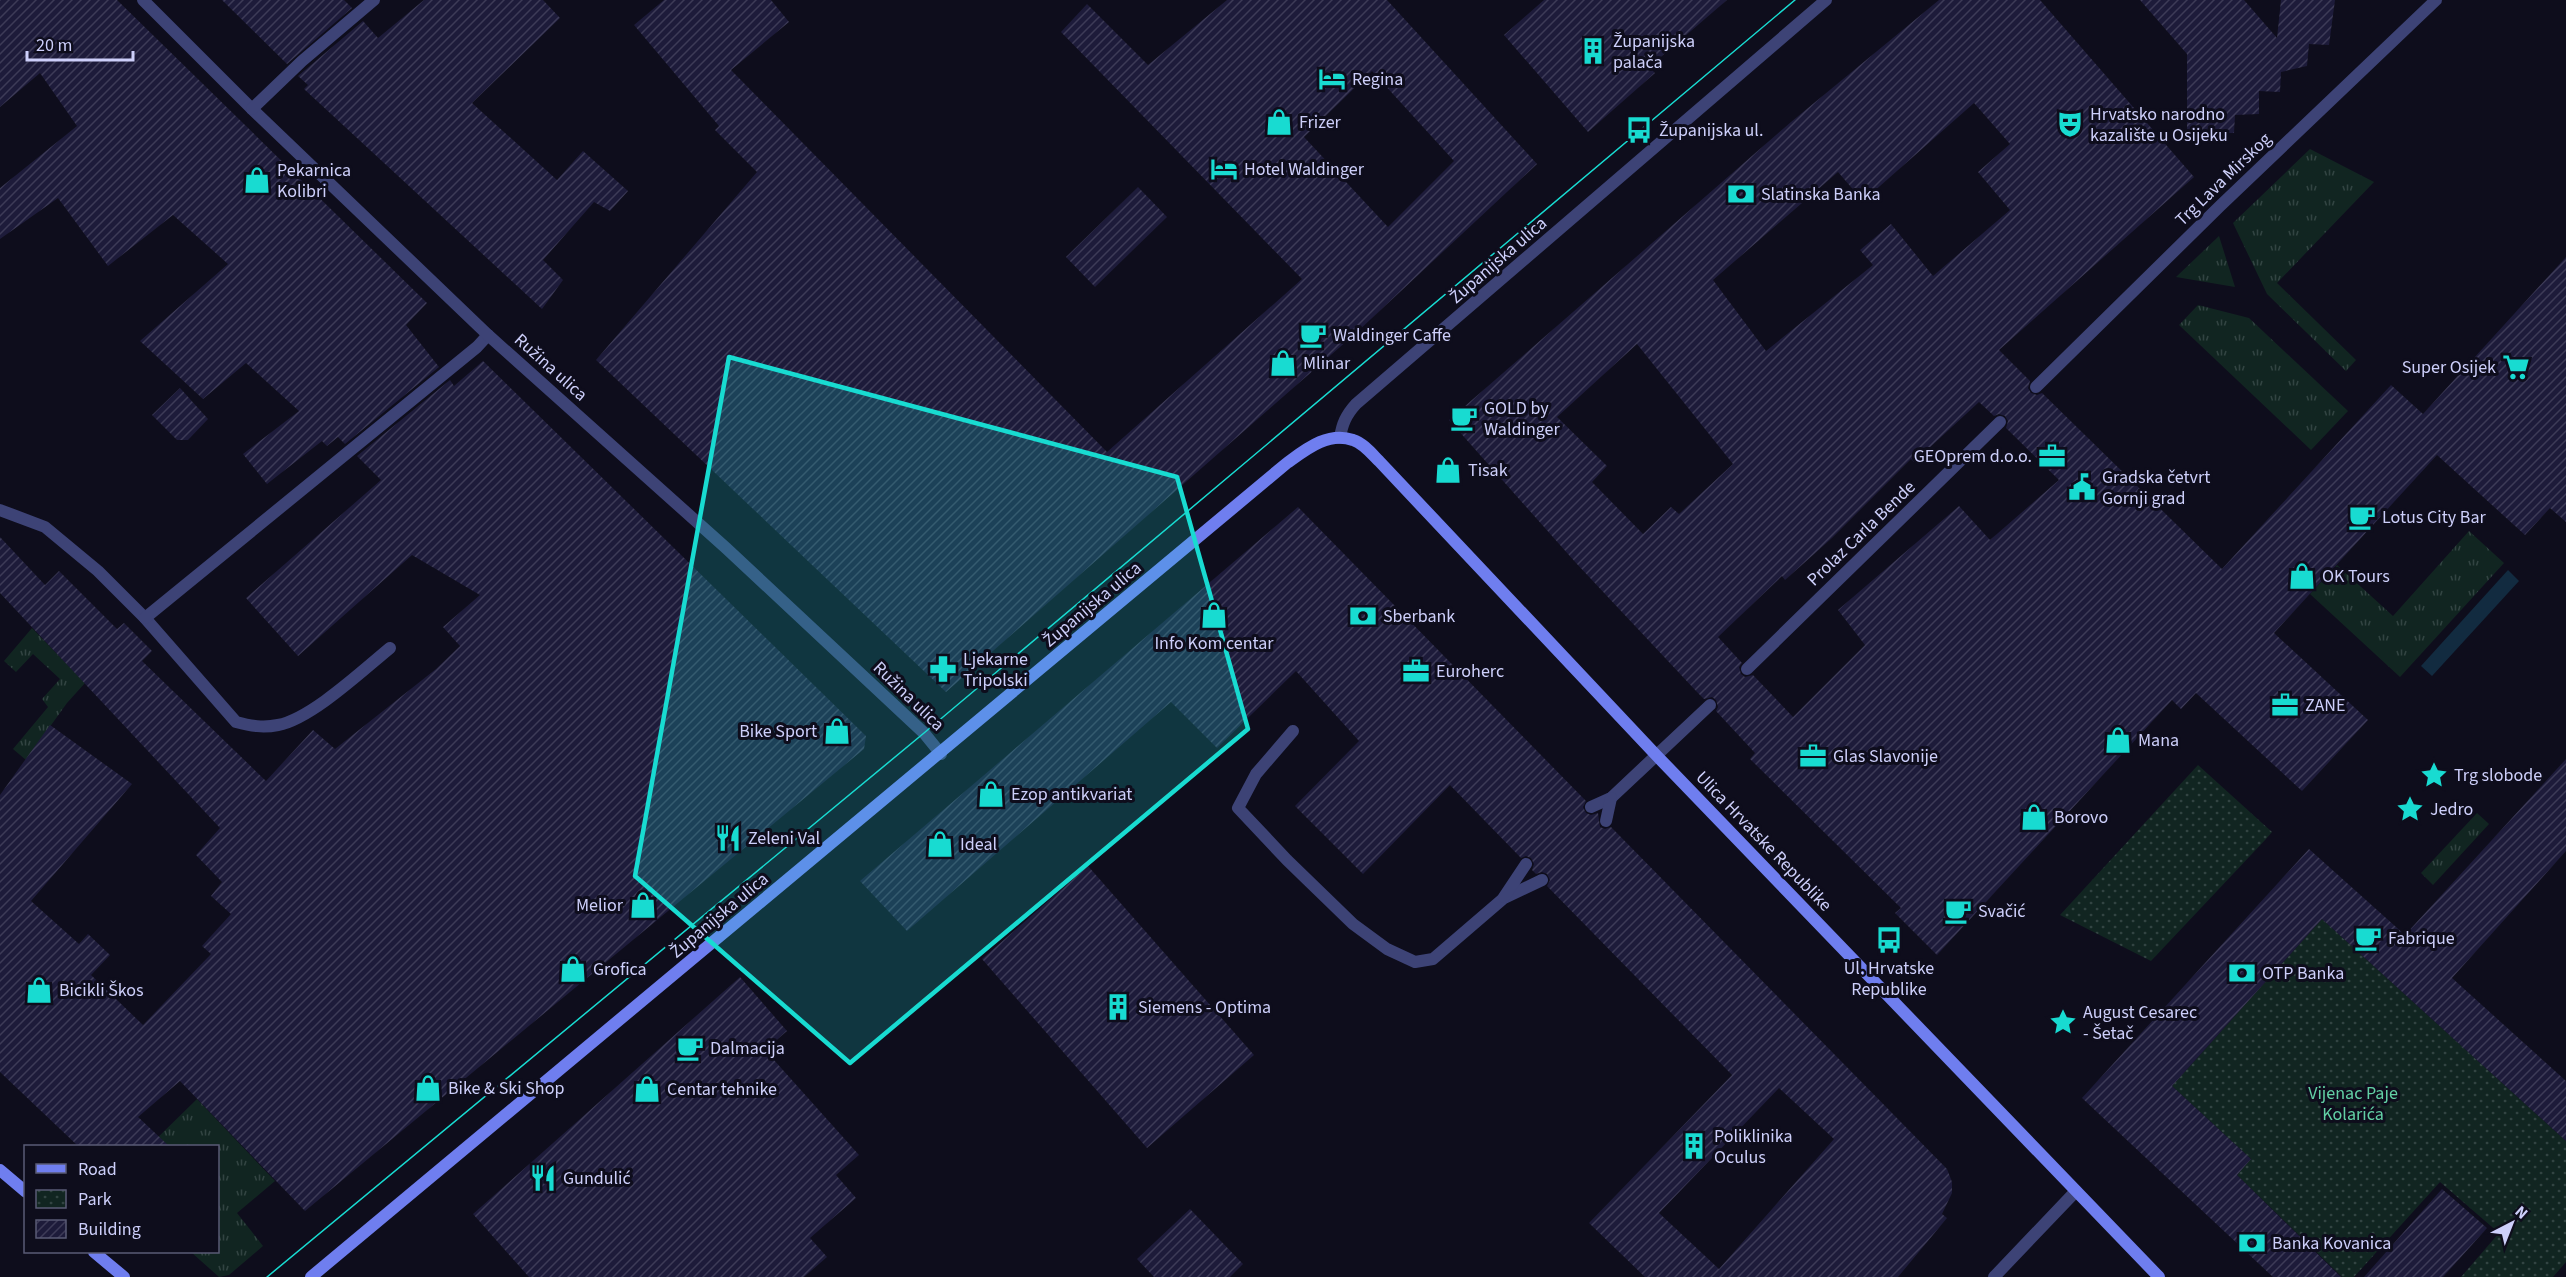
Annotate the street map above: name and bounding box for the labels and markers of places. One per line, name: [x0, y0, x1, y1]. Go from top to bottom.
place label: Županijska palača: [1613, 29, 1695, 75]
building icon: Županijska palača: [1578, 36, 1608, 66]
hotel icon: Regina: [1317, 64, 1347, 94]
place label: Regina: [1352, 67, 1403, 92]
place label: Hrvatsko narodno kazalište u Osijeku: [2090, 102, 2228, 148]
shop icon: Frizer: [1264, 107, 1294, 137]
theatre icon: Hrvatsko narodno kazalište u Osijeku: [2055, 109, 2085, 139]
place label: Frizer: [1299, 110, 1342, 135]
bus stop icon: Županijska ul.: [1624, 115, 1654, 145]
place label: Županijska ul.: [1659, 118, 1763, 143]
hotel icon: Hotel Waldinger: [1209, 154, 1239, 184]
place label: Hotel Waldinger: [1244, 157, 1365, 182]
place label: Pekarnica Kolibri: [277, 158, 351, 204]
shop icon: Pekarnica Kolibri: [242, 165, 272, 195]
bank icon: Slatinska Banka: [1726, 179, 1756, 209]
place label: Slatinska Banka: [1761, 182, 1881, 207]
cafe icon: Waldinger Caffe: [1298, 320, 1328, 350]
place label: Waldinger Caffe: [1333, 323, 1451, 348]
shop icon: Mlinar: [1268, 348, 1298, 378]
place label: Mlinar: [1303, 351, 1351, 376]
supermarket icon: Super Osijek: [2501, 352, 2531, 382]
place label: Super Osijek: [2402, 355, 2496, 380]
place label: GOLD by Waldinger: [1484, 396, 1561, 442]
cafe icon: GOLD by Waldinger: [1449, 403, 1479, 433]
office icon: GEOprem d.o.o.: [2037, 441, 2067, 471]
place label: GEOprem d.o.o.: [1914, 444, 2032, 469]
shop icon: Tisak: [1433, 455, 1463, 485]
place label: Tisak: [1468, 458, 1508, 483]
place label: Gradska četvrt Gornji grad: [2102, 465, 2210, 511]
public building icon: Gradska četvrt Gornji grad: [2067, 472, 2097, 502]
cafe icon: Lotus City Bar: [2347, 502, 2377, 532]
place label: Lotus City Bar: [2382, 505, 2486, 530]
shop icon: OK Tours: [2287, 561, 2317, 591]
place label: OK Tours: [2322, 564, 2390, 589]
shop icon: Info Kom centar: [1199, 600, 1229, 630]
bank icon: Sberbank: [1348, 601, 1378, 631]
place label: Sberbank: [1383, 604, 1455, 629]
place label: Info Kom centar: [1154, 631, 1274, 656]
place label: Ljekarne Tripolski: [963, 647, 1028, 693]
pharmacy icon: Ljekarne Tripolski: [928, 654, 958, 684]
office icon: Euroherc: [1401, 656, 1431, 686]
place label: Euroherc: [1436, 659, 1504, 684]
office icon: ZANE: [2270, 690, 2300, 720]
place label: ZANE: [2305, 693, 2346, 718]
shop icon: Bike Sport: [822, 716, 852, 746]
place label: Bike Sport: [739, 719, 817, 744]
shop icon: Mana: [2103, 725, 2133, 755]
place label: Mana: [2138, 728, 2179, 753]
office icon: Glas Slavonije: [1798, 741, 1828, 771]
place label: Glas Slavonije: [1833, 744, 1938, 769]
place icon: Trg slobode: [2419, 760, 2449, 790]
place label: Trg slobode: [2454, 763, 2542, 788]
shop icon: Ezop antikvariat: [976, 779, 1006, 809]
place label: Ezop antikvariat: [1011, 782, 1132, 807]
place icon: Jedro: [2395, 794, 2425, 824]
place label: Jedro: [2430, 797, 2473, 822]
shop icon: Borovo: [2019, 802, 2049, 832]
place label: Borovo: [2054, 805, 2108, 830]
restaurant icon: Zeleni Val: [713, 823, 743, 853]
place label: Zeleni Val: [748, 826, 820, 851]
shop icon: Ideal: [925, 829, 955, 859]
place label: Ideal: [960, 832, 997, 857]
shop icon: Melior: [628, 890, 658, 920]
place label: Melior: [576, 893, 624, 918]
cafe icon: Svačić: [1943, 896, 1973, 926]
place label: Svačić: [1978, 899, 2026, 924]
cafe icon: Fabrique: [2353, 923, 2383, 953]
bus stop icon: Ul. Hrvatske Republike: [1874, 925, 1904, 955]
place label: Fabrique: [2388, 926, 2455, 951]
shop icon: Grofica: [558, 954, 588, 984]
place label: Ul. Hrvatske Republike: [1844, 956, 1934, 1002]
place label: Grofica: [593, 957, 647, 982]
bank icon: OTP Banka: [2227, 958, 2257, 988]
place label: OTP Banka: [2262, 961, 2344, 986]
shop icon: Bicikli Škos: [24, 975, 54, 1005]
place label: Bicikli Škos: [59, 978, 144, 1003]
building icon: Siemens - Optima: [1103, 992, 1133, 1022]
place label: Siemens - Optima: [1138, 995, 1271, 1020]
place label: August Cesarec - Šetač: [2083, 1000, 2197, 1046]
place icon: August Cesarec - Šetač: [2048, 1007, 2078, 1037]
cafe icon: Dalmacija: [675, 1033, 705, 1063]
place label: Dalmacija: [710, 1036, 785, 1061]
shop icon: Bike & Ski Shop: [413, 1073, 443, 1103]
shop icon: Centar tehnike: [632, 1074, 662, 1104]
place label: Bike & Ski Shop: [448, 1076, 564, 1101]
place label: Centar tehnike: [667, 1077, 777, 1102]
place label: Poliklinika Oculus: [1714, 1124, 1793, 1170]
building icon: Poliklinika Oculus: [1679, 1131, 1709, 1161]
restaurant icon: Gundulić: [528, 1163, 558, 1193]
place label: Gundulić: [563, 1166, 631, 1191]
bank icon: Banka Kovanica: [2237, 1228, 2267, 1258]
place label: Banka Kovanica: [2272, 1231, 2391, 1256]

